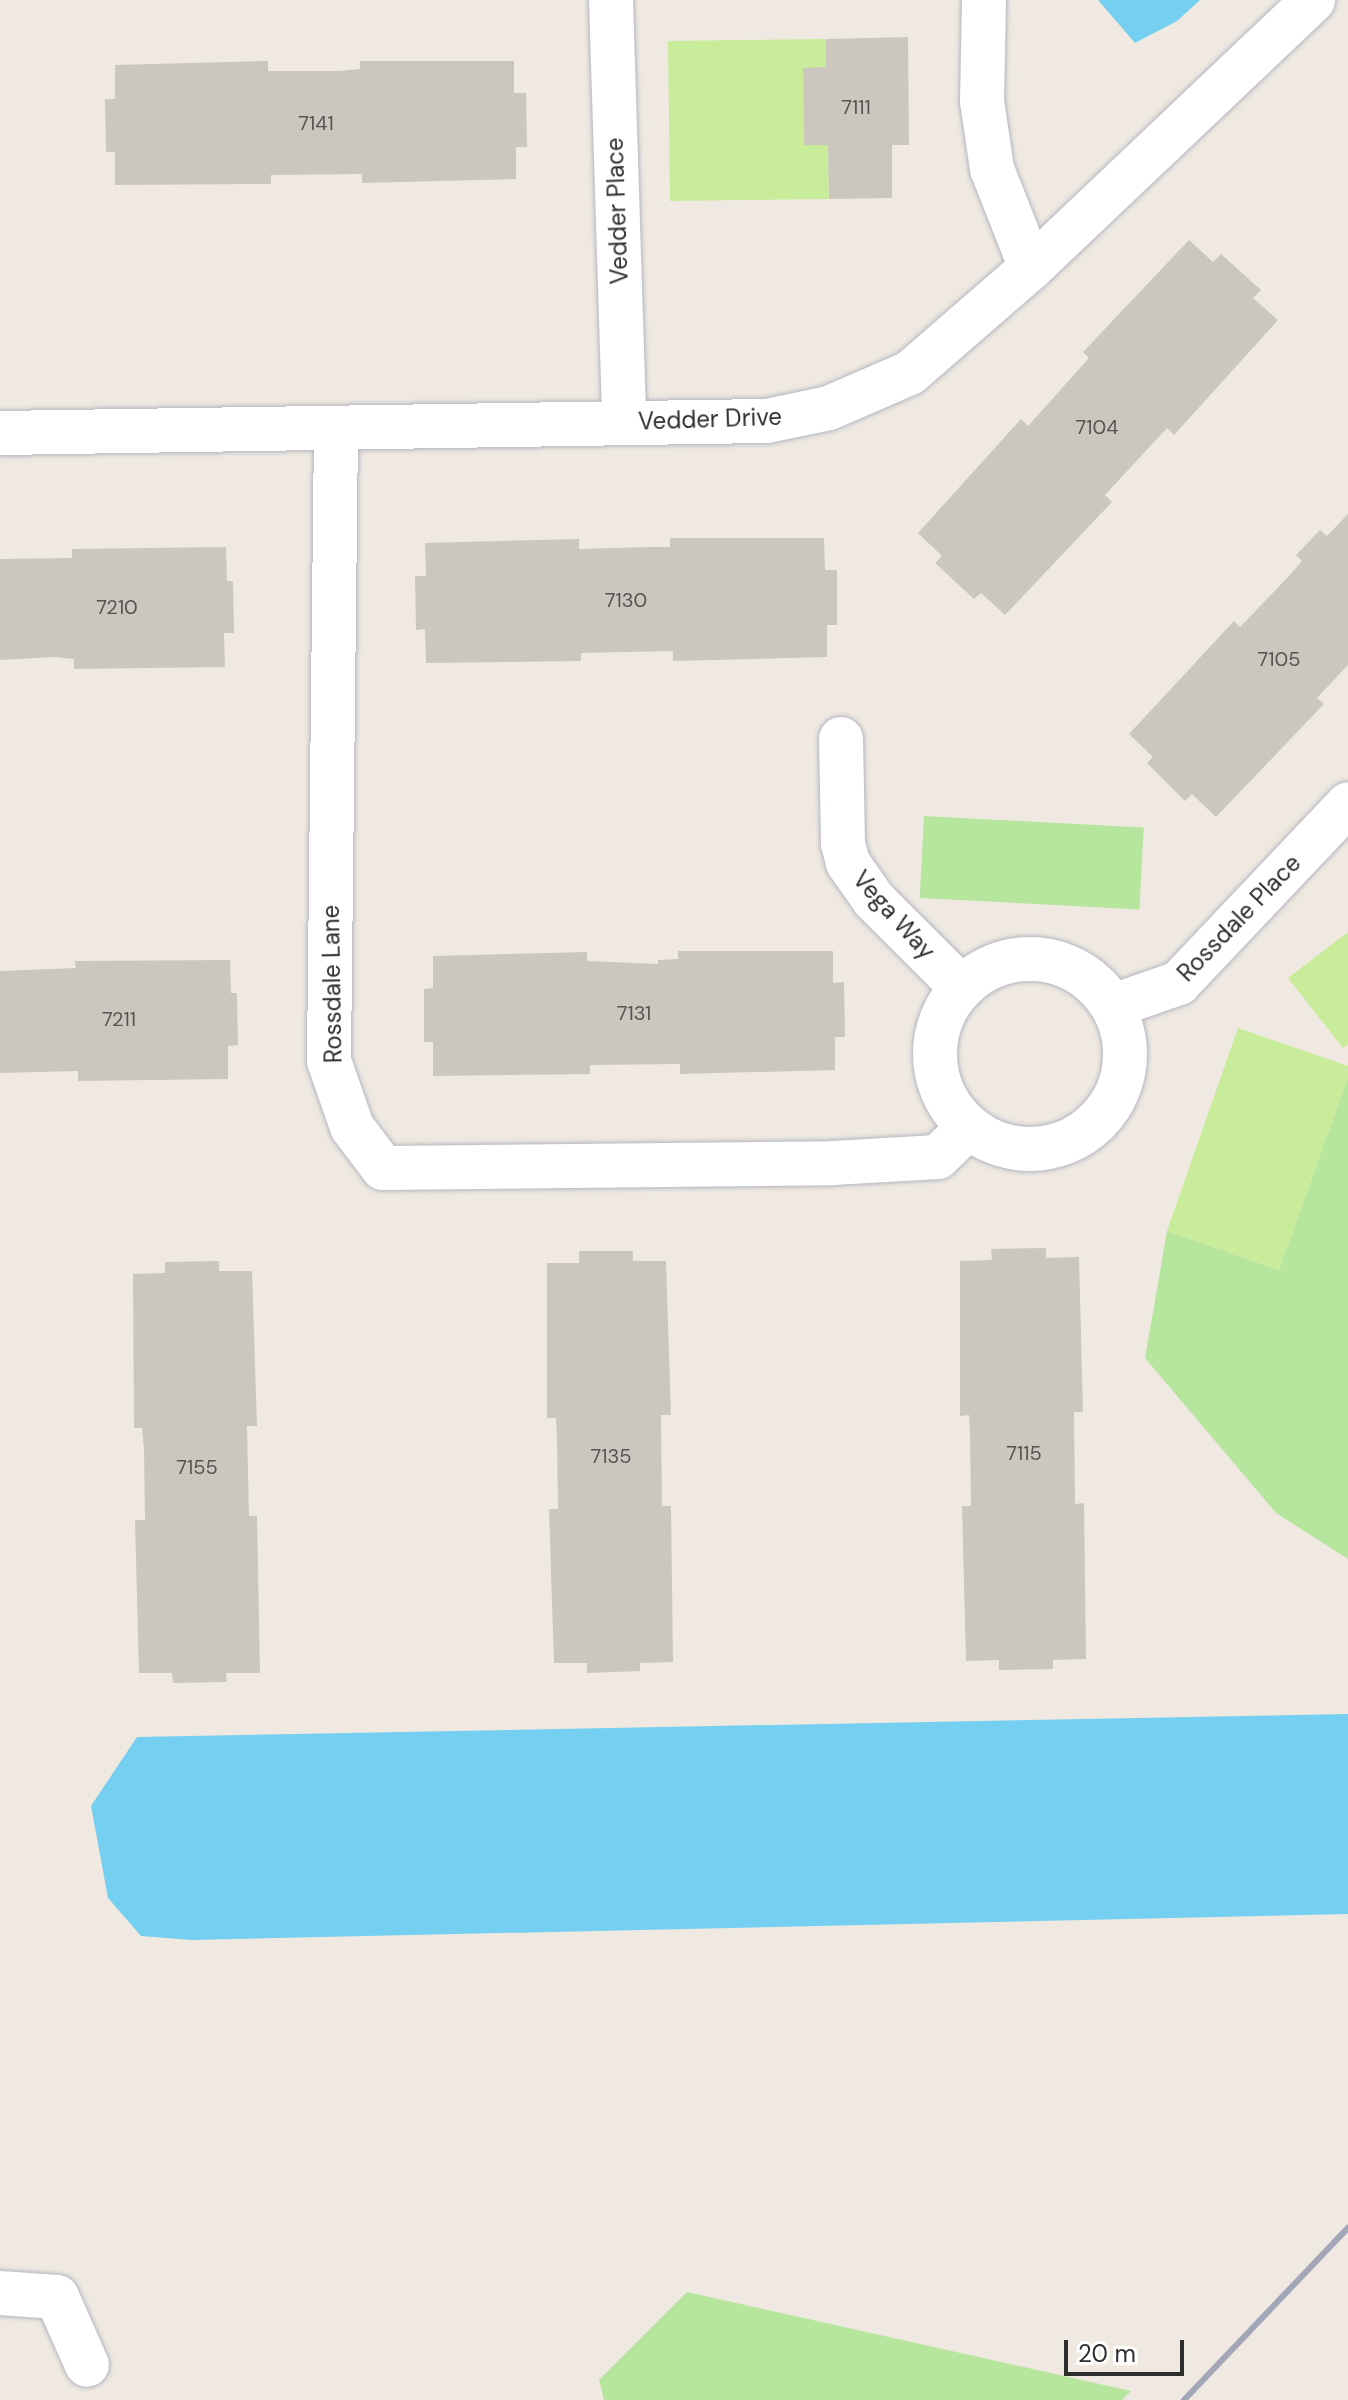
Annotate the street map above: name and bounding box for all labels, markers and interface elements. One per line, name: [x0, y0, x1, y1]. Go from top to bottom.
house number: 7111: [841, 95, 871, 119]
house number: 7141: [298, 111, 334, 135]
street label: Vedder Place: [600, 137, 634, 285]
street label: Vedder Drive: [638, 402, 782, 436]
house number: 7104: [1076, 415, 1118, 439]
house number: 7130: [605, 588, 647, 612]
house number: 7210: [96, 595, 138, 619]
house number: 7105: [1258, 647, 1300, 671]
street label: Rossdale Place: [1171, 849, 1307, 987]
street label: Vega Way: [847, 865, 941, 965]
street label: Rossdale Lane: [316, 905, 348, 1063]
house number: 7131: [617, 1001, 651, 1025]
house number: 7211: [102, 1007, 136, 1031]
house number: 7115: [1006, 1441, 1042, 1465]
house number: 7135: [590, 1444, 632, 1468]
house number: 7155: [176, 1455, 218, 1479]
scale bar: [1068, 2324, 1188, 2374]
text: 20 m: [1078, 2338, 1136, 2369]

